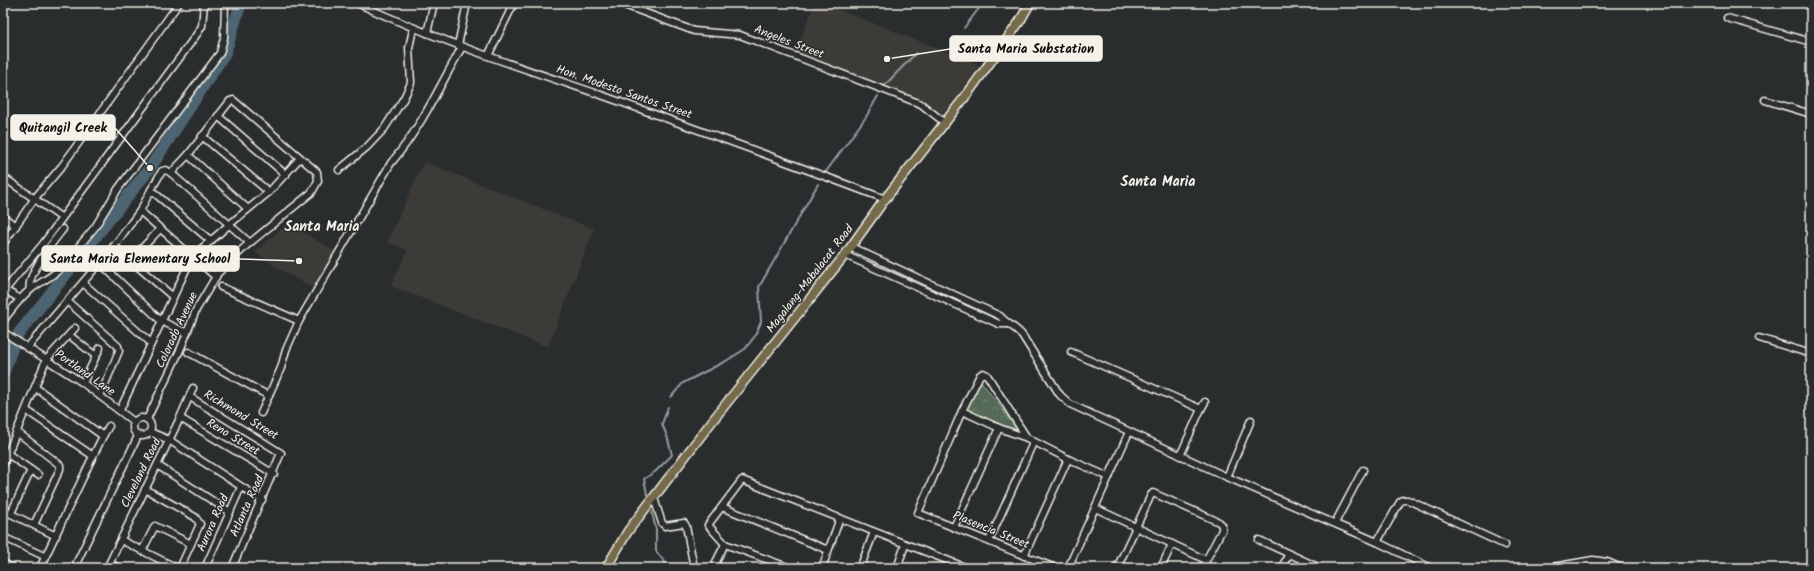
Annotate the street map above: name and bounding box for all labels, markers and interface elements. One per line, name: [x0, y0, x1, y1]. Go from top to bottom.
street label: Angeles Street: [751, 20, 827, 64]
callout: Santa Maria Substation: [950, 36, 1102, 61]
text: Santa Maria Substation: [958, 39, 1094, 60]
street label: Hon. Modesto Santos Street: [553, 60, 695, 124]
callout: Quitangil Creek: [11, 115, 115, 140]
text: Quitangil Creek: [19, 118, 108, 139]
district label: Santa Maria: [1120, 171, 1196, 193]
district label: Santa Maria: [284, 216, 360, 238]
street label: Magalang-Mabalacat Road: [762, 220, 859, 337]
callout: Santa Maria Elementary School: [42, 246, 239, 271]
text: Santa Maria Elementary School: [50, 249, 231, 270]
street label: Colorado Avenue: [151, 288, 203, 371]
street label: Portland Lane: [51, 345, 120, 401]
street label: Richmond Street: [200, 385, 282, 445]
street label: Reno Street: [203, 414, 264, 461]
street label: Cleveland Road: [116, 434, 167, 511]
street label: Atlanta Road: [225, 471, 270, 540]
street label: Aurora Road: [192, 490, 234, 555]
street label: Plasencia Street: [950, 506, 1032, 554]

